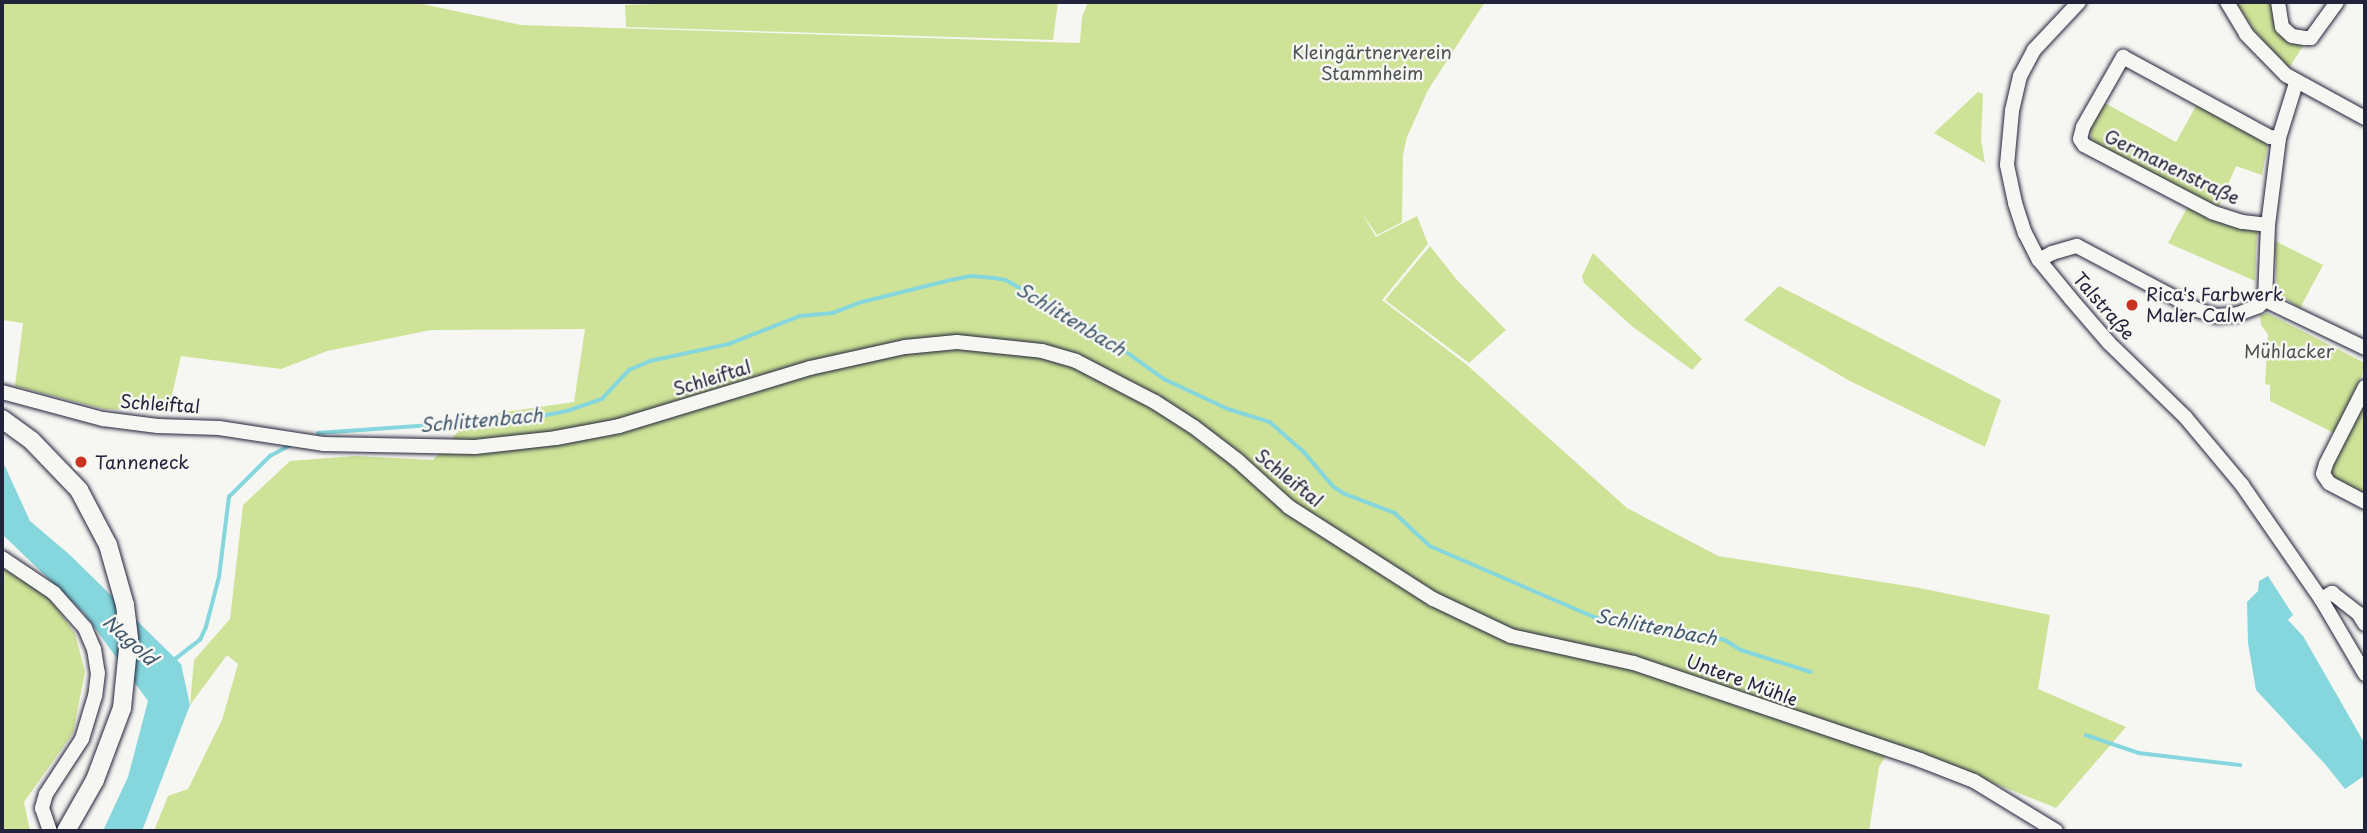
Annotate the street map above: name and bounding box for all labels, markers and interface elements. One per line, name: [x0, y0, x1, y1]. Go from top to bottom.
park label: Kleingärtnerverein Stammheim: [1292, 42, 1452, 84]
street label: Germanenstraße: [2101, 125, 2243, 209]
street label: Talstraße: [2069, 268, 2139, 344]
water label: Schlittenbach: [1012, 278, 1130, 360]
place label: Rica's Farbwerk Maler Calw: [2146, 284, 2284, 326]
marker: Rica's Farbwerk Maler Calw: [2124, 297, 2140, 313]
park label: Mühlacker: [2244, 340, 2334, 362]
street label: Schleiftal: [670, 356, 754, 400]
street label: Schleiftal: [119, 390, 201, 418]
water label: Schlittenbach: [419, 403, 543, 437]
street label: Schleiftal: [1251, 444, 1327, 512]
place label: Tanneneck: [95, 451, 189, 473]
marker: Tanneneck: [73, 454, 89, 470]
water label: Schlittenbach: [1593, 604, 1719, 650]
water label: Nagold: [98, 610, 162, 670]
street label: Untere Mühle: [1683, 650, 1801, 710]

